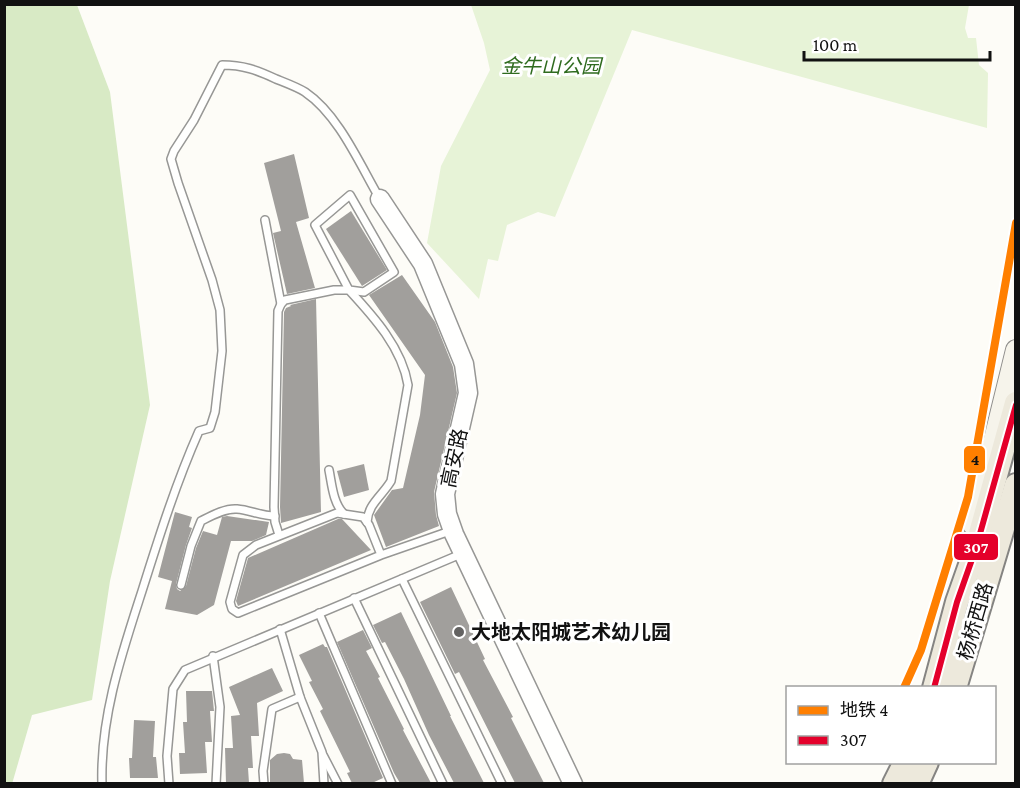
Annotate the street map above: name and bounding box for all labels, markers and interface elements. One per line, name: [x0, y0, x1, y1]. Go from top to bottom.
scale bar: [804, 24, 990, 62]
text: 100 m: [813, 35, 858, 55]
park label: 金牛山公园: [501, 55, 604, 77]
street label: 高安路: [437, 426, 471, 490]
line badge: 4: [963, 445, 986, 474]
text: 4: [971, 451, 980, 468]
line badge: 307: [953, 533, 999, 561]
text: 307: [964, 539, 989, 556]
street label: 杨桥西路: [953, 580, 997, 662]
place label: 大地太阳城艺术幼儿园: [471, 621, 671, 643]
marker: 大地太阳城艺术幼儿园: [452, 625, 466, 639]
legend: [786, 686, 996, 764]
text: 地铁 4: [840, 700, 889, 720]
text: 307: [840, 730, 867, 750]

